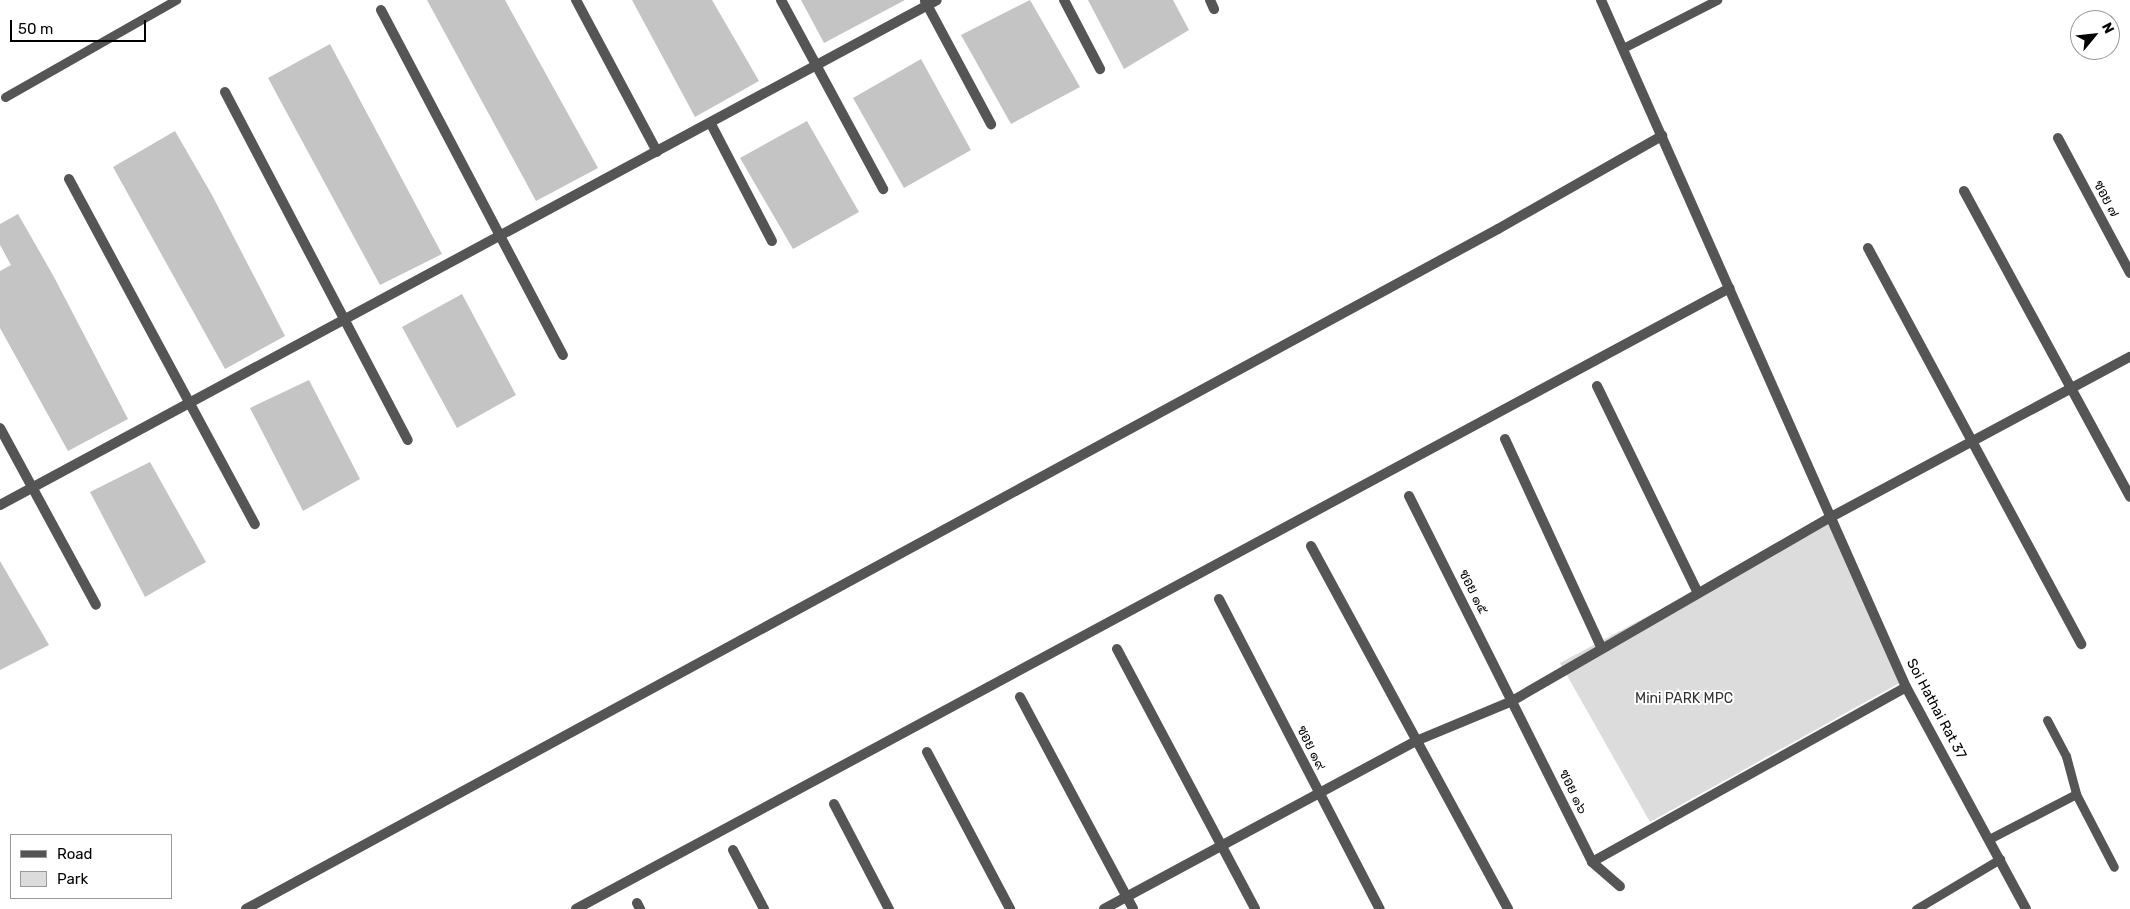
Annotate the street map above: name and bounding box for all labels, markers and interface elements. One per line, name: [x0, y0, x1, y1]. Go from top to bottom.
scale bar: [12, 10, 149, 42]
north arrow: [2070, 10, 2120, 60]
text: 50 m: [18, 20, 53, 38]
text: N: [2098, 20, 2118, 37]
street label: ซอย ๗: [2089, 178, 2123, 220]
street label: ซอย ๑๕: [1455, 567, 1491, 617]
street label: Soi Hathai Rat 37: [1903, 656, 1969, 762]
park label: Mini PARK MPC: [1635, 691, 1733, 707]
street label: ซอย ๑๙: [1293, 723, 1329, 773]
street label: ซอย ๑๖: [1555, 767, 1591, 817]
legend: [10, 834, 172, 899]
text: Road: [57, 845, 93, 863]
text: Park: [57, 870, 88, 888]

